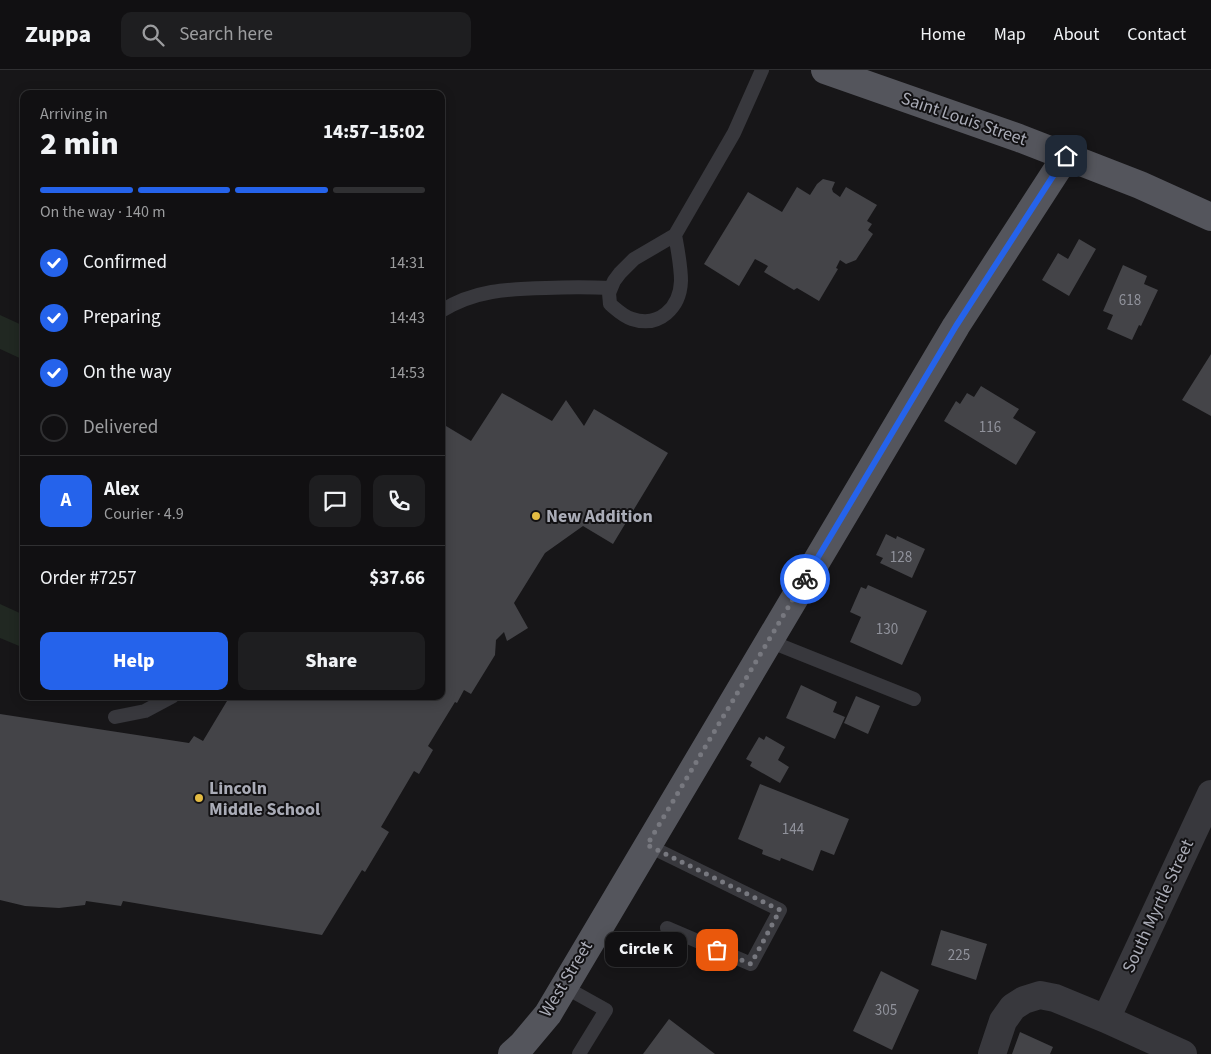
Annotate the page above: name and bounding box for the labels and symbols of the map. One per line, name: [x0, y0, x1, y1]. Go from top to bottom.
street label: Saint Louis Street: [898, 86, 1030, 152]
pin: [1045, 135, 1087, 177]
house number: 618: [1119, 290, 1141, 311]
house number: 116: [979, 417, 1001, 438]
place label: New Addition: [546, 504, 653, 529]
marker: New Addition: [530, 510, 542, 522]
house number: 128: [890, 547, 912, 568]
courier: [780, 554, 830, 604]
house number: 130: [876, 619, 898, 640]
place label: Lincoln Middle School: [209, 776, 320, 822]
marker: Lincoln Middle School: [193, 792, 205, 804]
house number: 144: [782, 819, 805, 840]
street label: South Myrtle Street: [1116, 835, 1200, 977]
pin: [696, 929, 738, 971]
callout: Circle K: [604, 932, 687, 968]
street label: West Street: [533, 936, 599, 1022]
house number: 225: [948, 945, 970, 966]
house number: 305: [875, 1000, 897, 1021]

